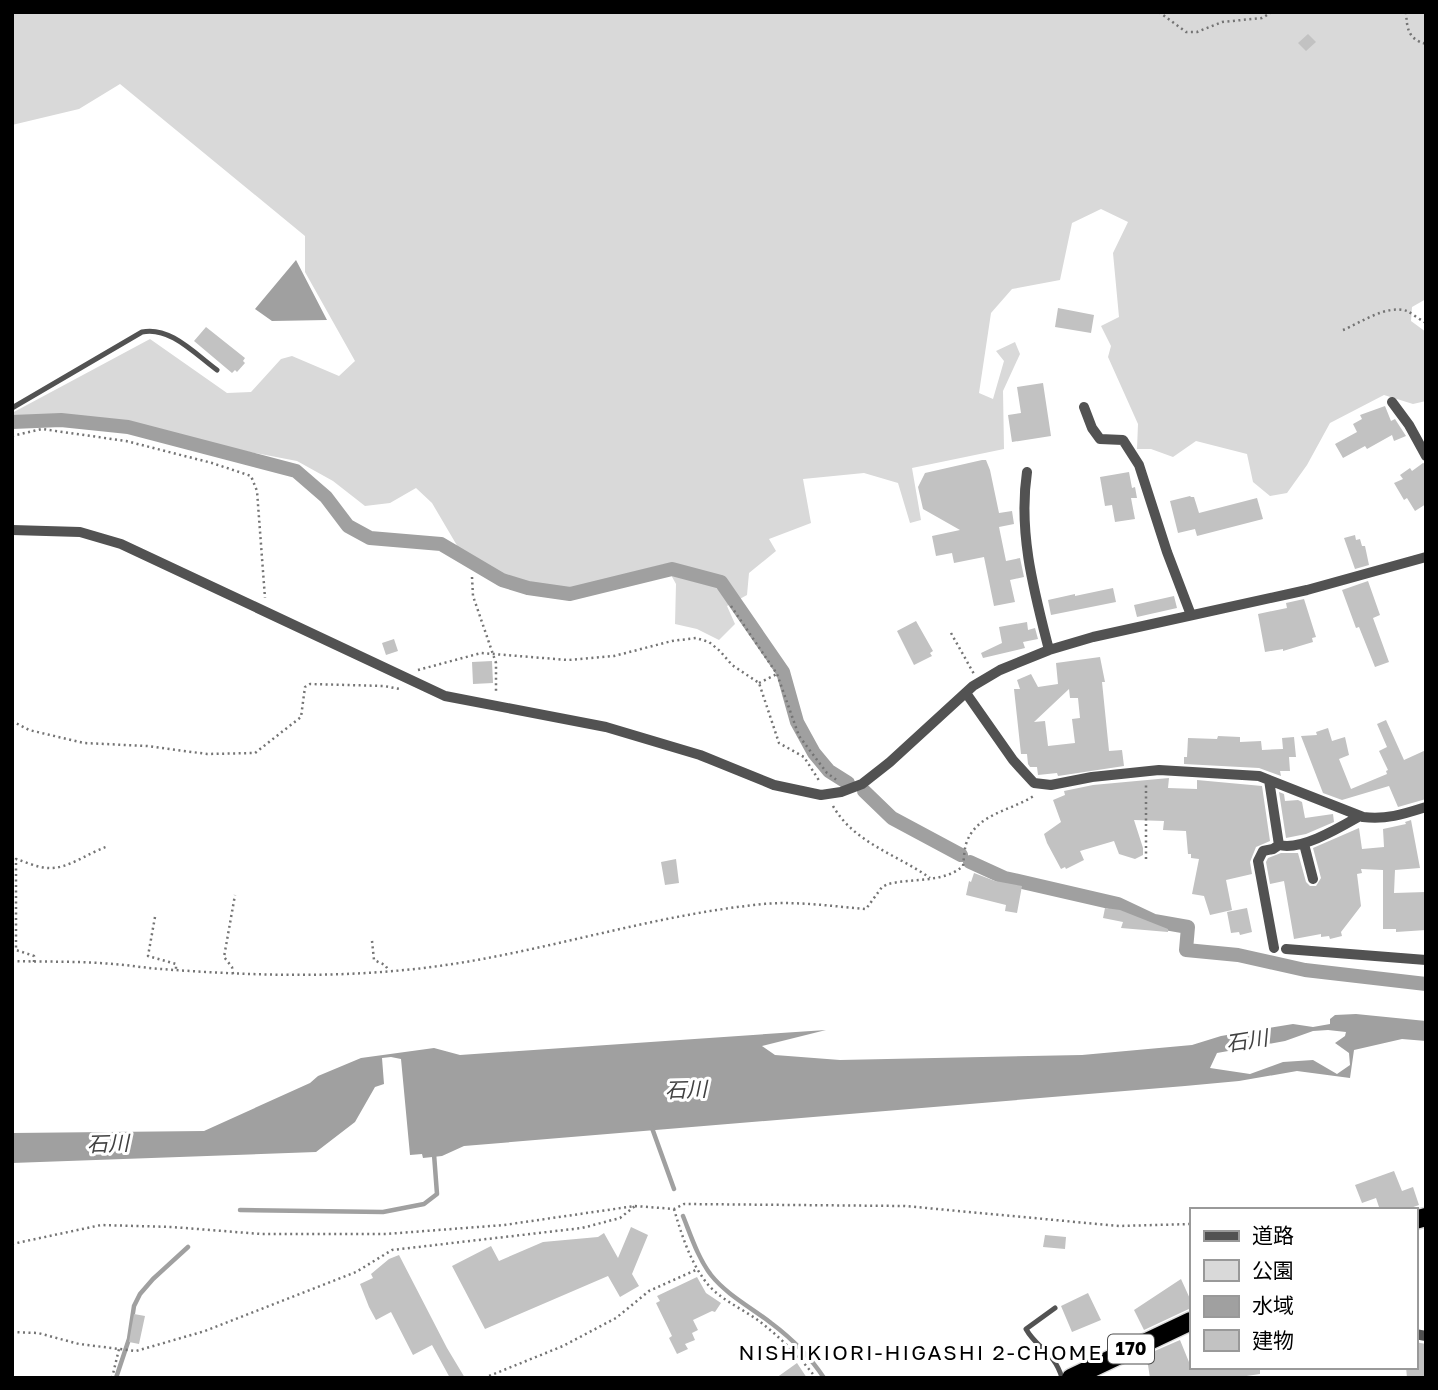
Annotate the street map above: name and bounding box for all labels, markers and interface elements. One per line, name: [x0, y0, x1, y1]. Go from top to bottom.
water label: 石川: [1224, 1024, 1272, 1056]
water label: 石川: [665, 1075, 709, 1103]
water label: 石川: [87, 1129, 131, 1157]
legend: [1190, 1208, 1417, 1369]
text: 道路: [1252, 1222, 1294, 1248]
text: 公園: [1252, 1257, 1294, 1283]
text: 水域: [1252, 1292, 1294, 1318]
text: 建物: [1252, 1327, 1294, 1353]
road number: 170: [1108, 1334, 1154, 1364]
district label: NISHIKIORI-HIGASHI 2-CHOME: [739, 1339, 1103, 1365]

